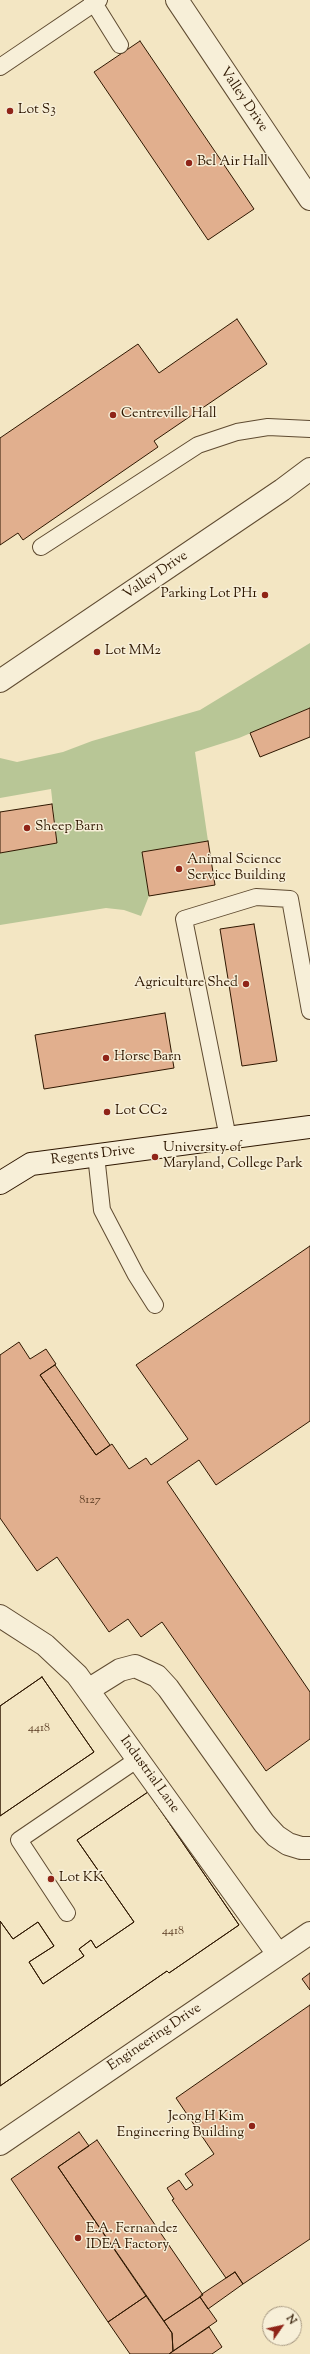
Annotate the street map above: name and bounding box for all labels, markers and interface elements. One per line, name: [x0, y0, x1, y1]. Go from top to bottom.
street label: Valley Drive: [215, 64, 271, 136]
place label: Lot S3: [18, 103, 56, 119]
marker: Lot S3: [5, 106, 15, 116]
place label: Bel Air Hall: [197, 155, 268, 171]
marker: Bel Air Hall: [184, 158, 194, 168]
place label: Centreville Hall: [121, 407, 217, 423]
marker: Centreville Hall: [108, 410, 118, 420]
street label: Valley Drive: [120, 548, 192, 604]
place label: Parking Lot PH1: [161, 587, 257, 603]
marker: Parking Lot PH1: [260, 590, 270, 600]
place label: Lot MM2: [105, 644, 161, 660]
marker: Lot MM2: [92, 647, 102, 657]
place label: Sheep Barn: [35, 820, 104, 836]
marker: Sheep Barn: [22, 823, 32, 833]
place label: Animal Science Service Building: [187, 853, 286, 886]
marker: Animal Science Service Building: [174, 864, 184, 874]
place label: Agriculture Shed: [134, 976, 238, 992]
marker: Agriculture Shed: [241, 979, 251, 989]
place label: Horse Barn: [114, 1050, 182, 1066]
marker: Horse Barn: [101, 1053, 111, 1063]
place label: Lot CC2: [115, 1104, 168, 1120]
marker: Lot CC2: [102, 1107, 112, 1117]
place label: University of Maryland, College Park: [163, 1141, 303, 1174]
street label: Regents Drive: [50, 1143, 136, 1169]
marker: University of Maryland, College Park: [150, 1152, 160, 1162]
house number: 8127: [79, 1494, 101, 1508]
house number: 4418: [28, 1722, 50, 1736]
street label: Industrial Lane: [115, 1733, 183, 1817]
place label: Lot KK: [59, 1871, 103, 1887]
marker: Lot KK: [46, 1874, 56, 1884]
house number: 4418: [162, 1925, 184, 1939]
street label: Engineering Drive: [105, 2000, 205, 2076]
place label: Jeong H Kim Engineering Building: [117, 2110, 244, 2142]
marker: Jeong H Kim Engineering Building: [247, 2121, 257, 2131]
place label: E.A. Fernandez IDEA Factory: [86, 2222, 178, 2254]
marker: E.A. Fernandez IDEA Factory: [73, 2233, 83, 2243]
north arrow: [262, 2306, 302, 2346]
text: N: [282, 2312, 300, 2328]

